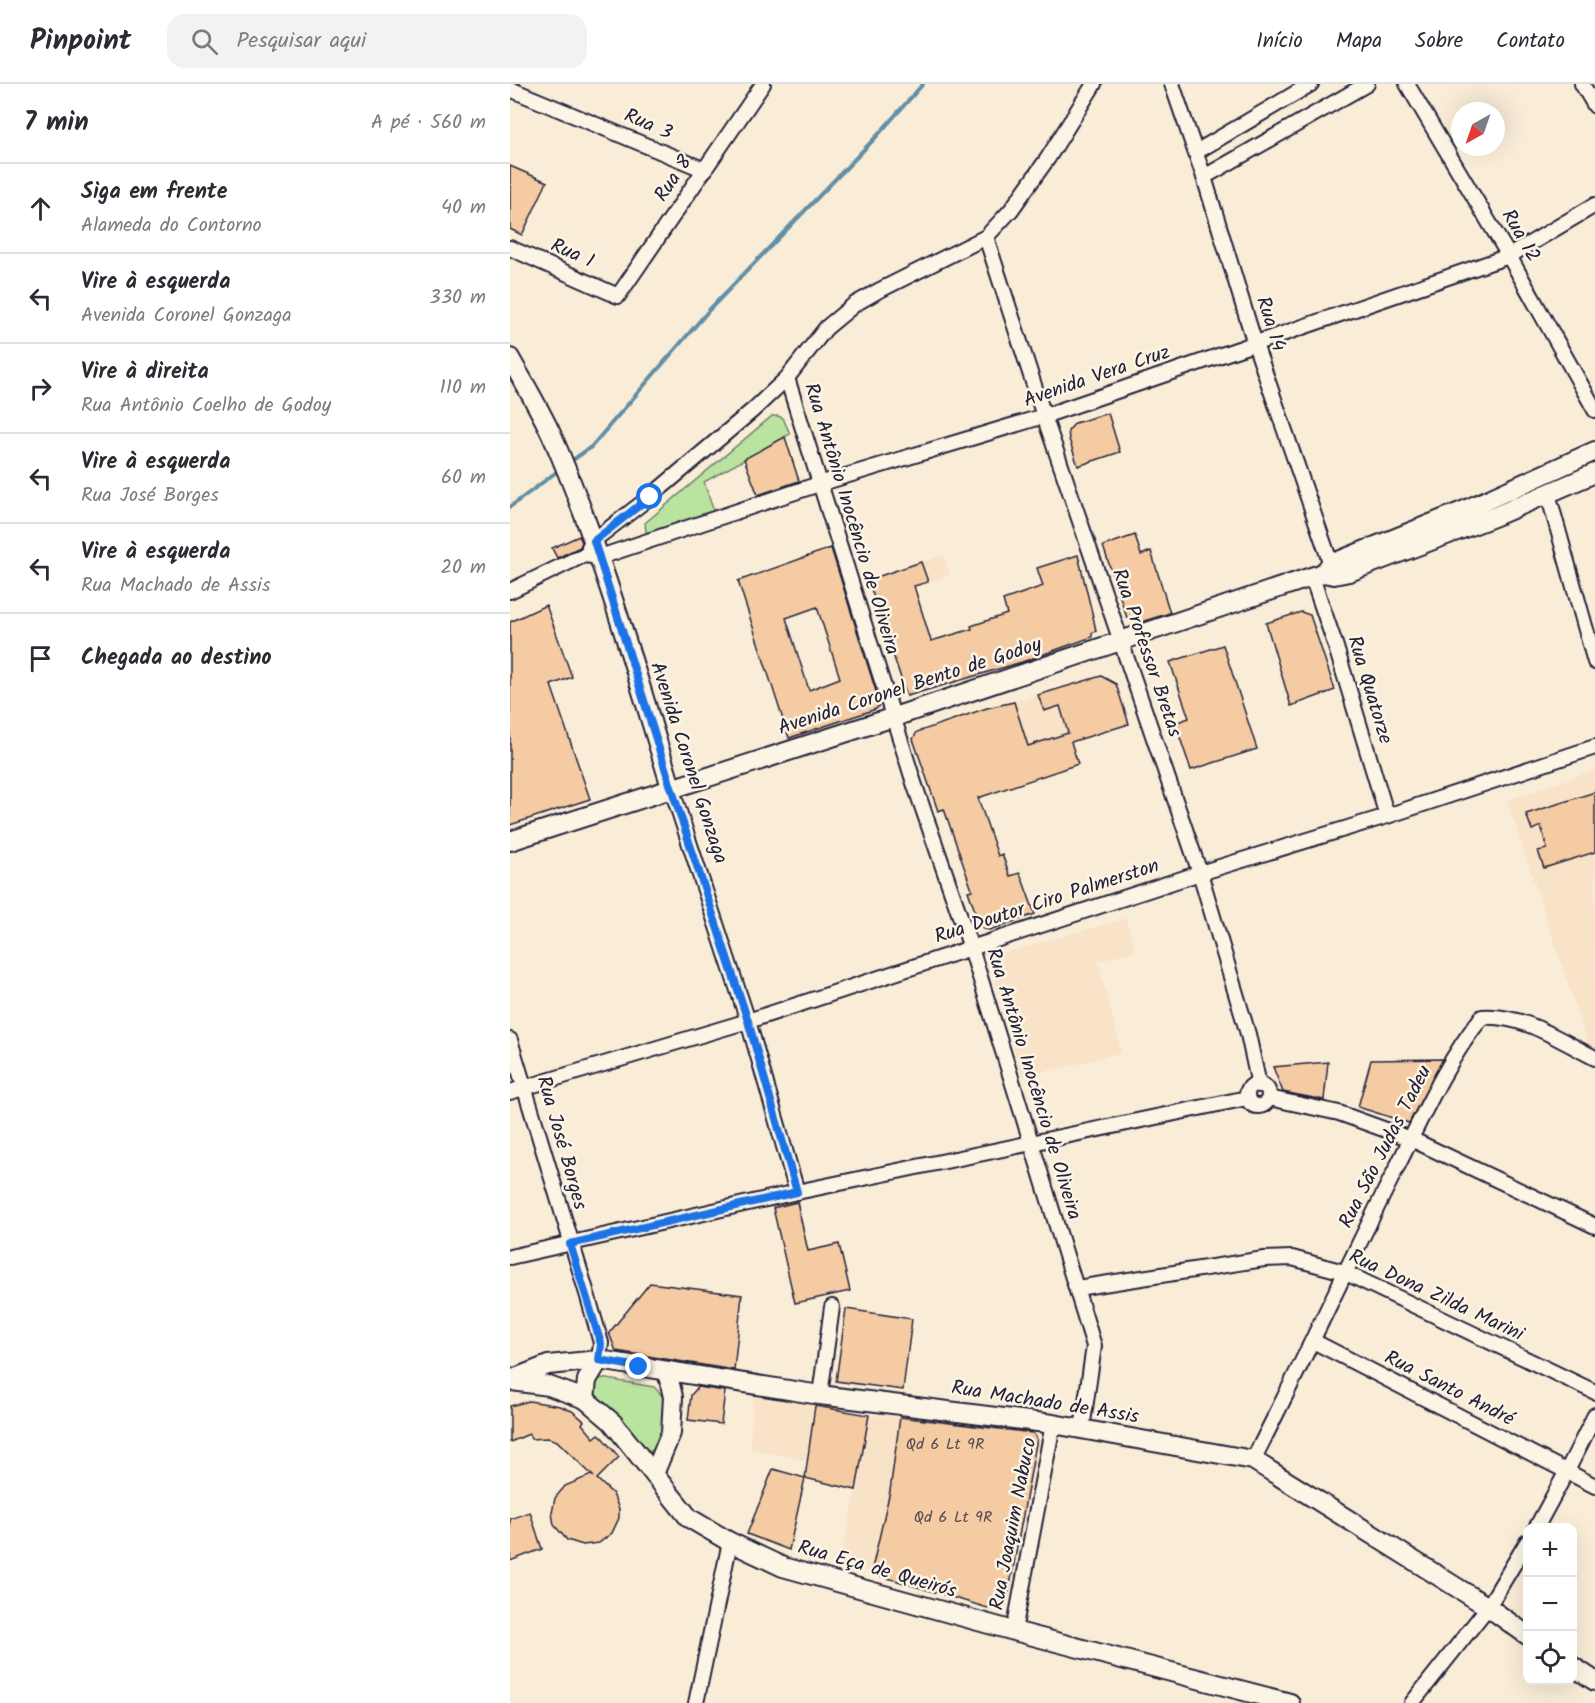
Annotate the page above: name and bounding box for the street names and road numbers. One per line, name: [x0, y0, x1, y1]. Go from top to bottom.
street label: Rua 3: [619, 100, 677, 150]
street label: Rua 8: [647, 148, 702, 209]
street label: Rua 12: [1492, 203, 1548, 269]
street label: Rua 1: [545, 230, 599, 278]
street label: Rua 14: [1246, 292, 1294, 356]
street label: Avenida Vera Cruz: [1019, 337, 1175, 417]
street label: Rua Antônio Inocêncio de Oliveira: [794, 379, 908, 659]
street label: Rua Professor Bretas: [1102, 564, 1190, 742]
street label: Avenida Coronel Bento de Godoy: [774, 629, 1047, 745]
street label: Rua Quatorze: [1337, 632, 1401, 748]
street label: Avenida Coronel Gonzaga: [640, 658, 736, 868]
street label: Rua Doutor Ciro Palmerston: [930, 851, 1164, 953]
street label: Rua Antônio Inocêncio de Oliveira: [976, 944, 1090, 1224]
street label: Rua São Judas Tadeu: [1331, 1059, 1441, 1234]
street label: Rua José Borges: [527, 1072, 596, 1214]
street label: Rua Dona Zilda Marini: [1343, 1241, 1530, 1351]
street label: Rua Santo André: [1378, 1342, 1521, 1436]
street label: Rua Machado de Assis: [949, 1372, 1142, 1434]
street label: Rua Joaquim Nabuco: [982, 1435, 1046, 1613]
street label: Rua Eça de Queirós: [794, 1532, 961, 1608]

